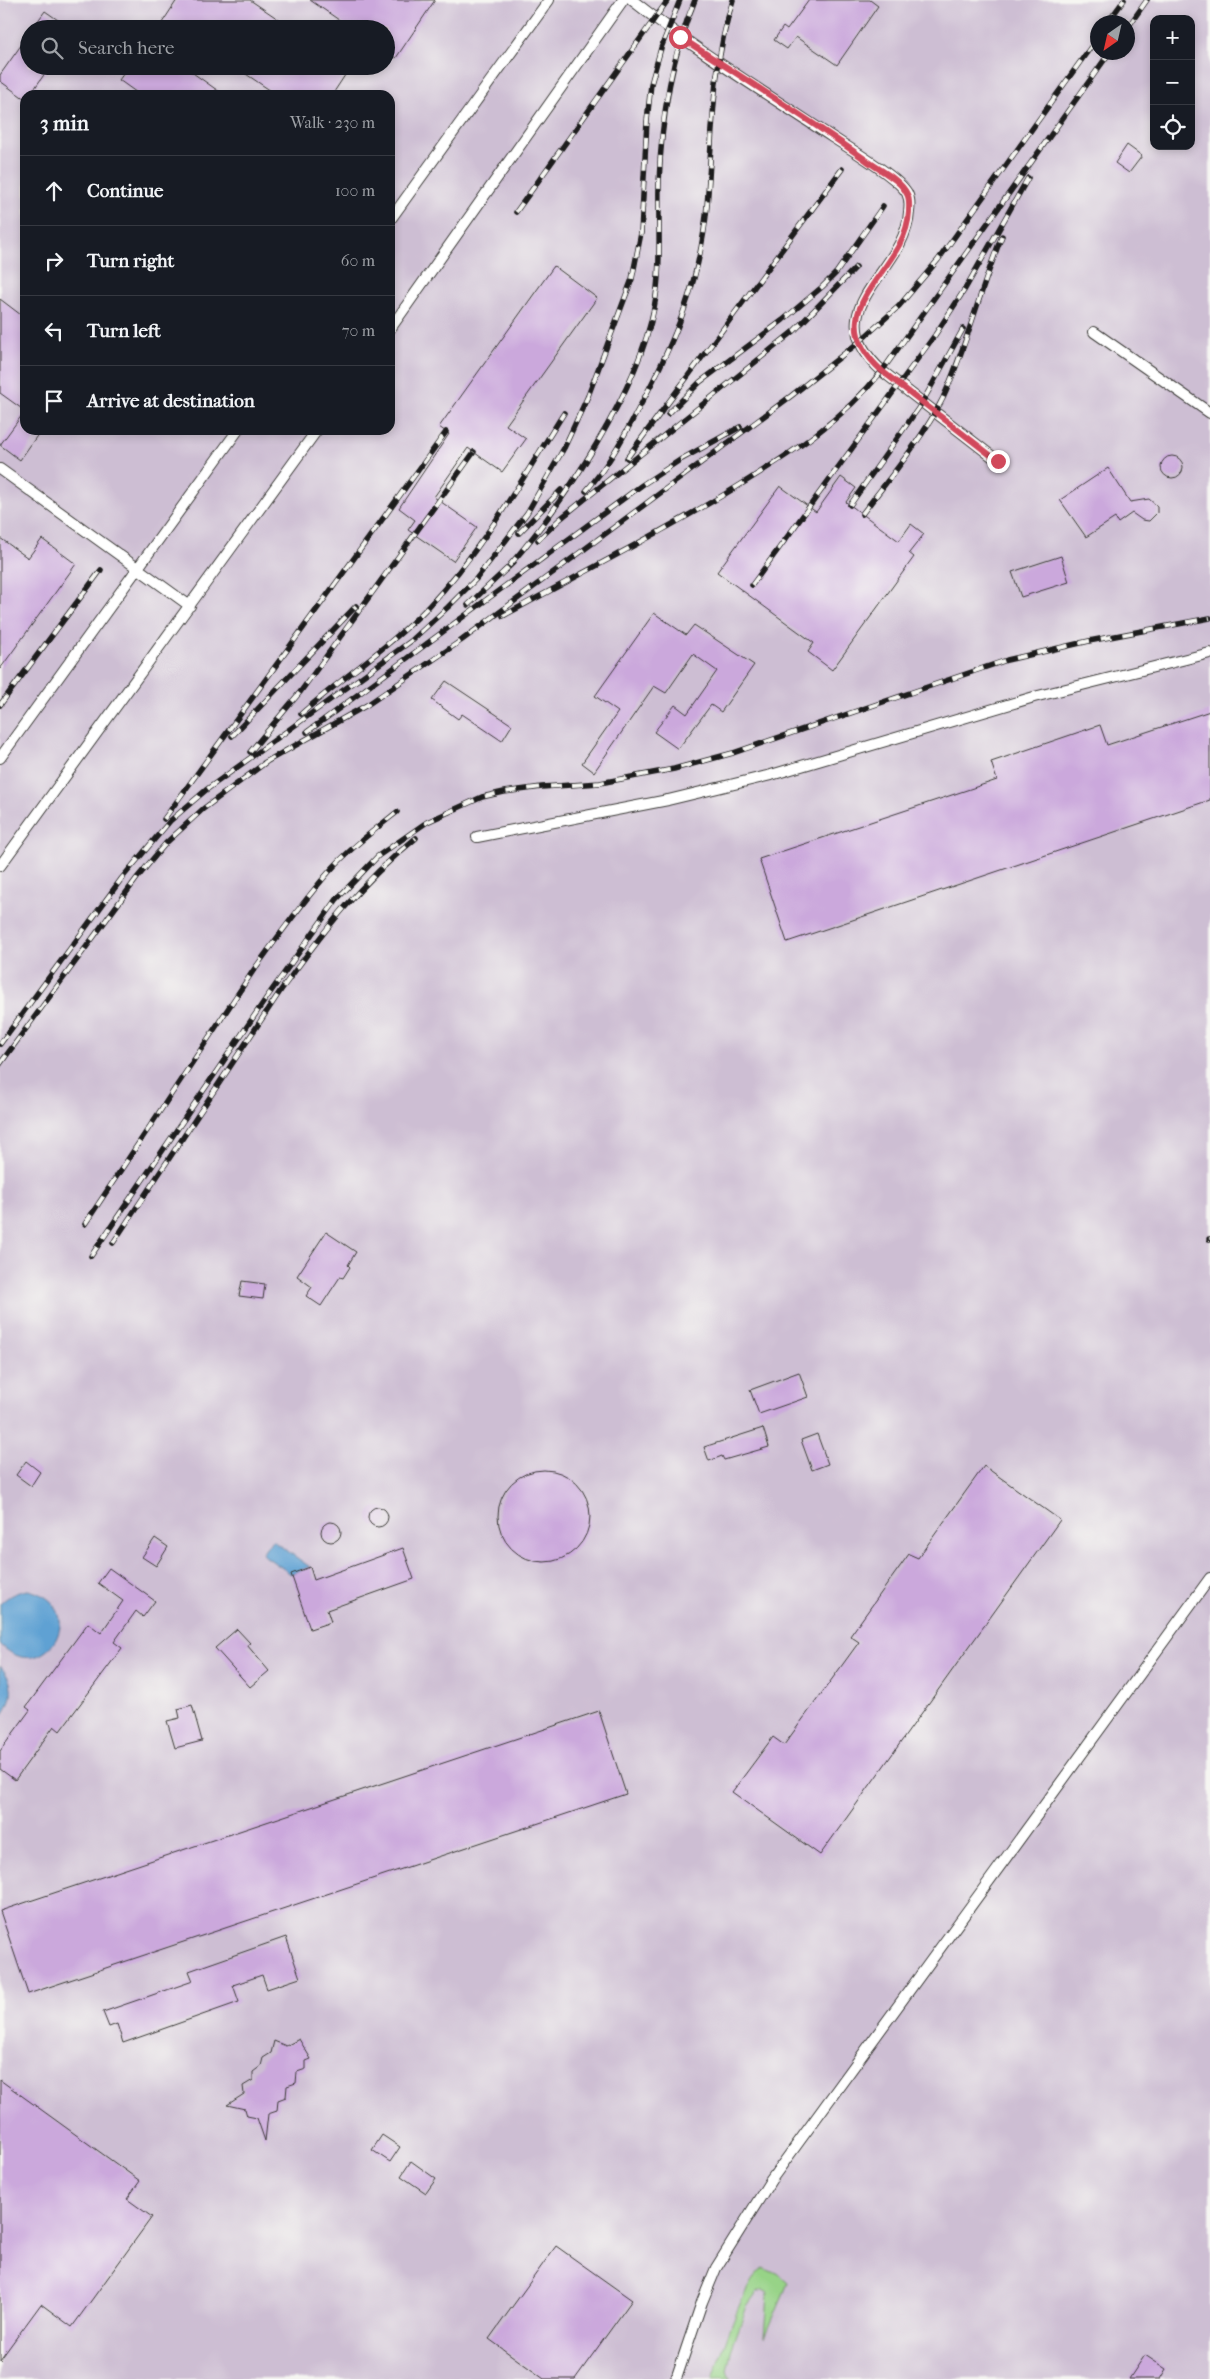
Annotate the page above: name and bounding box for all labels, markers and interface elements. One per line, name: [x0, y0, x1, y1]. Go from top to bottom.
north arrow: [1090, 15, 1135, 60]
map controls: [1150, 15, 1195, 150]
button: +: [1150, 15, 1195, 60]
search box: [20, 20, 395, 75]
route start: [669, 26, 692, 49]
icon: search: [38, 34, 66, 62]
text: Search here: [78, 37, 174, 59]
button: −: [1150, 60, 1195, 105]
button: locate: [1150, 105, 1195, 150]
text: 3 min: [40, 111, 89, 135]
text: Walk · 230 m: [290, 113, 375, 132]
icon: ahead: [40, 177, 68, 205]
text: Continue: [87, 180, 163, 202]
text: 100 m: [335, 181, 375, 200]
icon: right: [40, 247, 68, 275]
text: Turn right: [87, 250, 174, 272]
text: 60 m: [341, 251, 375, 270]
icon: left: [40, 317, 68, 345]
text: Turn left: [87, 320, 161, 342]
text: 70 m: [342, 321, 375, 340]
icon: arrive: [40, 387, 68, 415]
text: Arrive at destination: [87, 390, 255, 412]
route end: [987, 450, 1010, 473]

